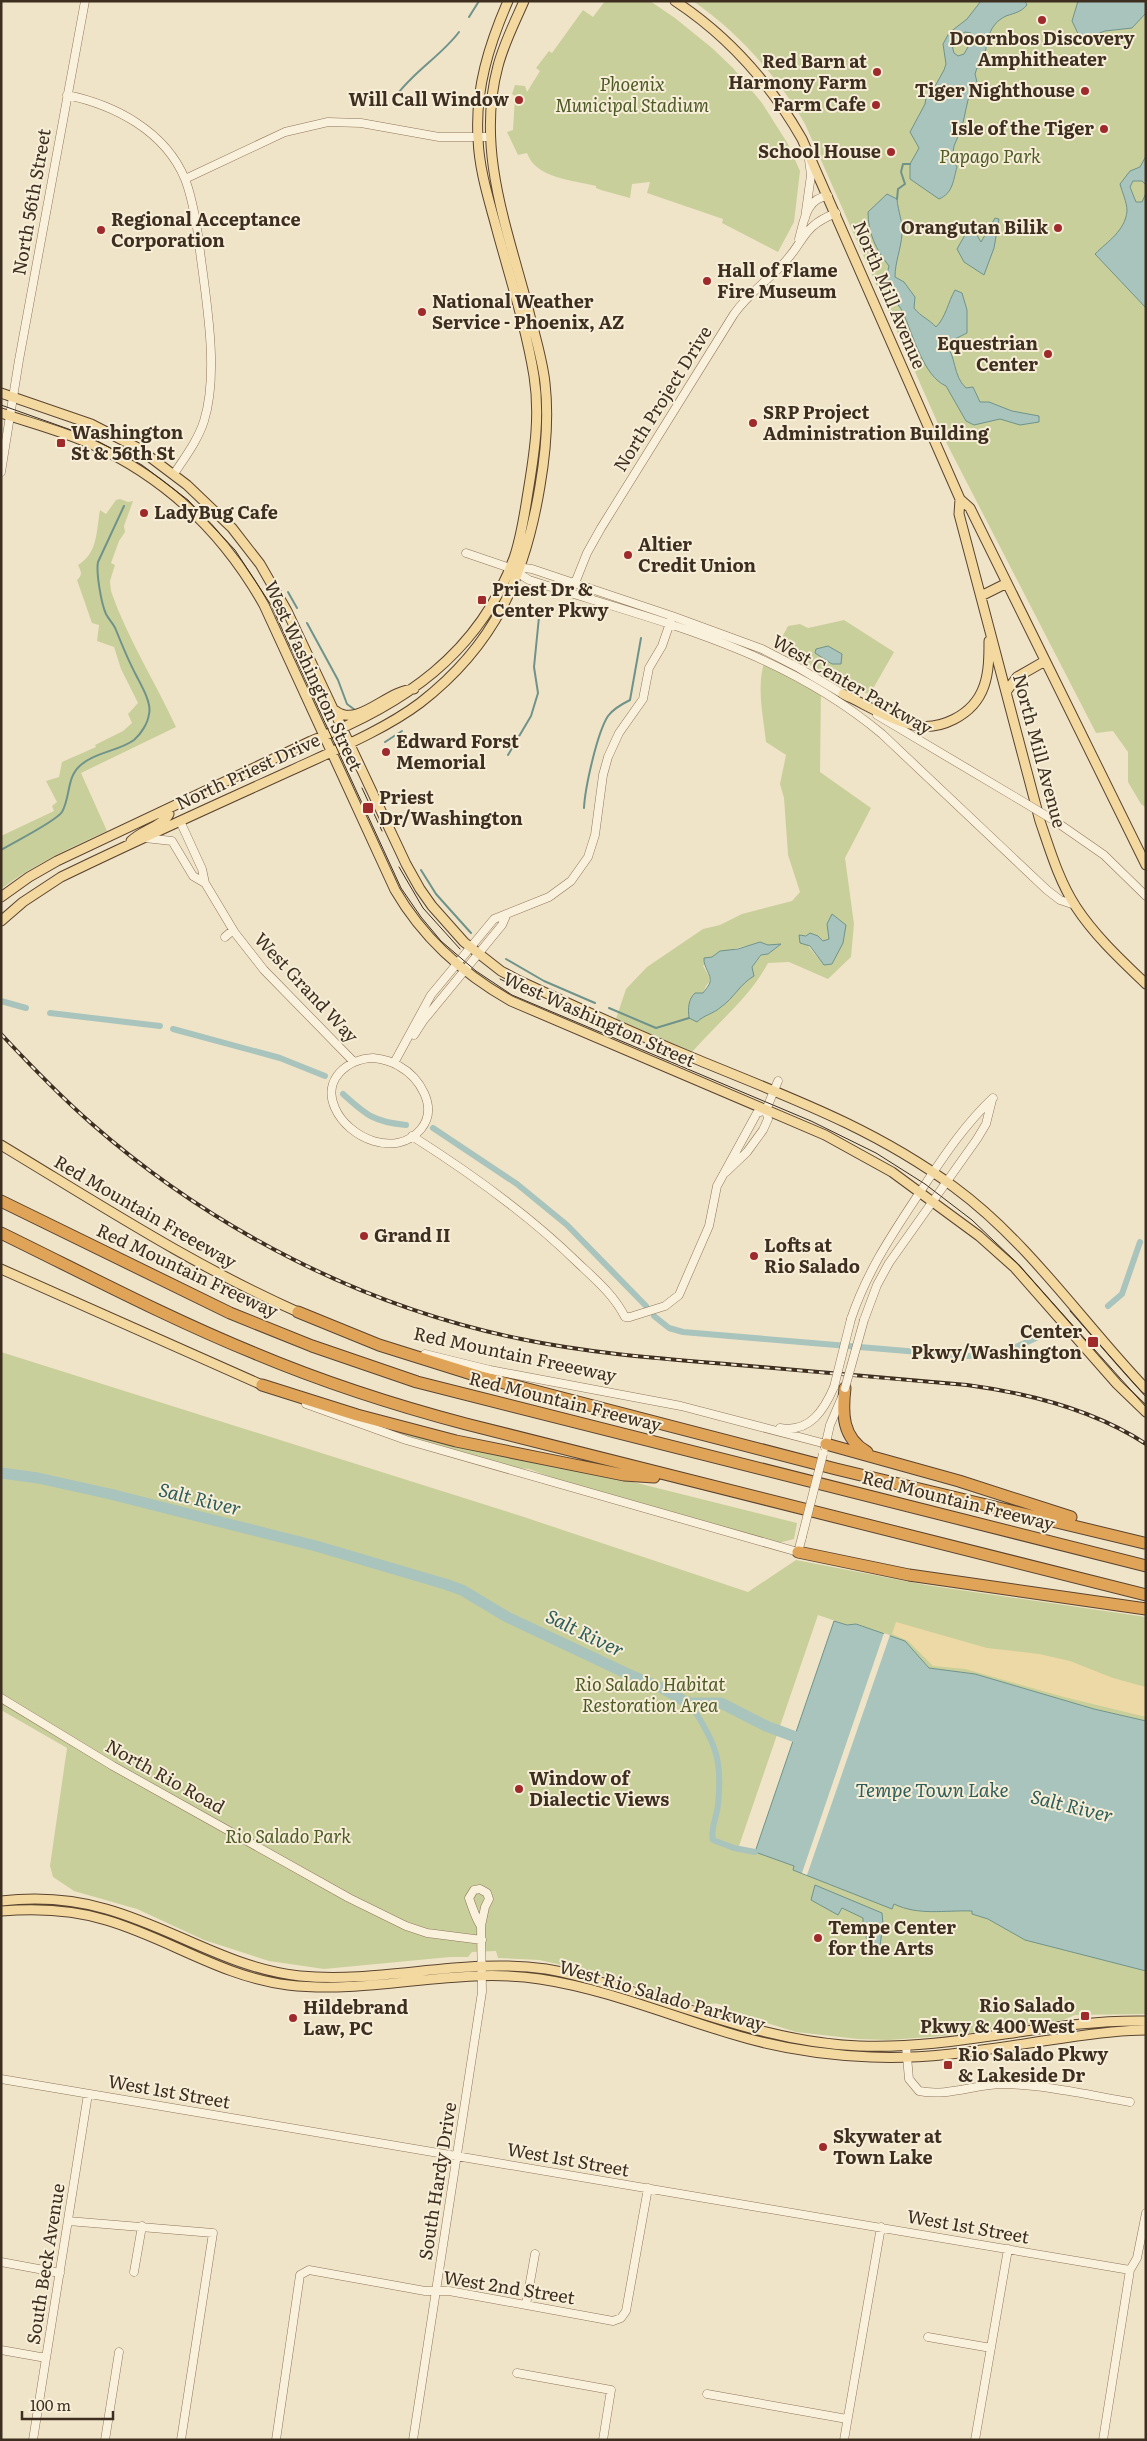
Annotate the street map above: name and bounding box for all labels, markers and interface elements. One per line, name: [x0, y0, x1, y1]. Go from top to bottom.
marker: Doornbos Discovery Amphitheater: [1036, 14, 1048, 26]
place label: Doornbos Discovery Amphitheater: [949, 24, 1135, 72]
place label: Red Barn at Harmony Farm: [728, 47, 867, 95]
marker: Red Barn at Harmony Farm: [871, 66, 883, 78]
park label: Phoenix Municipal Stadium: [555, 70, 709, 118]
place label: Tiger Nighthouse: [915, 76, 1075, 103]
place label: Will Call Window: [349, 85, 510, 112]
marker: Tiger Nighthouse: [1079, 85, 1091, 97]
place label: Farm Cafe: [773, 90, 866, 117]
marker: Will Call Window: [513, 94, 525, 106]
marker: Farm Cafe: [870, 99, 882, 111]
place label: Isle of the Tiger: [951, 114, 1094, 141]
marker: Isle of the Tiger: [1098, 123, 1110, 135]
street label: North 56th Street: [4, 125, 57, 277]
place label: School House: [758, 137, 881, 164]
park label: Papago Park: [939, 142, 1041, 169]
marker: School House: [885, 146, 897, 158]
place label: Regional Acceptance Corporation: [111, 205, 301, 253]
place label: Orangutan Bilik: [901, 213, 1049, 240]
street label: North Mill Avenue: [847, 216, 934, 373]
marker: Orangutan Bilik: [1052, 222, 1064, 234]
marker: Regional Acceptance Corporation: [95, 224, 107, 236]
place label: Hall of Flame Fire Museum: [717, 256, 838, 304]
marker: Hall of Flame Fire Museum: [701, 275, 713, 287]
place label: National Weather Service - Phoenix, AZ: [432, 287, 624, 335]
marker: National Weather Service - Phoenix, AZ: [416, 306, 428, 318]
street label: North Project Drive: [606, 320, 718, 476]
place label: Equestrian Center: [937, 329, 1038, 377]
marker: Equestrian Center: [1042, 348, 1054, 360]
place label: SRP Project Administration Building: [763, 398, 990, 446]
marker: SRP Project Administration Building: [747, 417, 759, 429]
place label: Washington St & 56th St: [71, 418, 184, 466]
marker: Washington St & 56th St: [55, 437, 67, 449]
place label: LadyBug Cafe: [154, 498, 278, 525]
marker: LadyBug Cafe: [138, 507, 150, 519]
place label: Altier Credit Union: [638, 530, 757, 578]
marker: Altier Credit Union: [622, 549, 634, 561]
place label: Priest Dr & Center Pkwy: [492, 575, 609, 623]
street label: West Washington Street: [258, 576, 371, 776]
marker: Priest Dr & Center Pkwy: [476, 594, 488, 606]
street label: West Center Parkway: [768, 627, 938, 741]
street label: North Mill Avenue: [1007, 671, 1074, 831]
street label: North Priest Drive: [171, 725, 324, 816]
place label: Edward Forst Memorial: [396, 727, 519, 775]
marker: Edward Forst Memorial: [380, 746, 392, 758]
place label: Priest Dr/Washington: [379, 783, 523, 831]
marker: Priest Dr/Washington: [361, 801, 375, 815]
street label: West Grand Way: [249, 926, 366, 1049]
street label: West Washington Street: [499, 964, 701, 1073]
street label: Red Mountain Freeeway: [49, 1147, 243, 1274]
street label: Red Mountain Freeway: [92, 1216, 283, 1324]
place label: Grand II: [374, 1221, 451, 1248]
marker: Grand II: [358, 1230, 370, 1242]
place label: Lofts at Rio Salado: [764, 1231, 860, 1279]
marker: Lofts at Rio Salado: [748, 1250, 760, 1262]
place label: Center Pkwy/Washington: [911, 1317, 1082, 1365]
street label: Red Mountain Freeeway: [411, 1319, 620, 1388]
marker: Center Pkwy/Washington: [1086, 1335, 1100, 1349]
street label: Red Mountain Freeway: [466, 1364, 665, 1438]
street label: Red Mountain Freeway: [859, 1463, 1058, 1537]
water label: Salt River: [156, 1474, 245, 1522]
water label: Salt River: [542, 1601, 629, 1663]
park label: Rio Salado Habitat Restoration Area: [575, 1670, 725, 1718]
street label: North Rio Road: [101, 1732, 230, 1820]
place label: Window of Dialectic Views: [529, 1764, 669, 1812]
water label: Tempe Town Lake: [856, 1775, 1008, 1803]
water label: Salt River: [1028, 1781, 1117, 1829]
marker: Window of Dialectic Views: [513, 1783, 525, 1795]
park label: Rio Salado Park: [225, 1822, 351, 1849]
place label: Tempe Center for the Arts: [828, 1913, 956, 1961]
marker: Tempe Center for the Arts: [812, 1932, 824, 1944]
street label: West Rio Salado Parkway: [556, 1952, 769, 2037]
place label: Rio Salado Pkwy & 400 West: [920, 1991, 1075, 2039]
place label: Hildebrand Law, PC: [303, 1993, 408, 2041]
marker: Rio Salado Pkwy & 400 West: [1079, 2010, 1091, 2022]
marker: Hildebrand Law, PC: [287, 2012, 299, 2024]
place label: Rio Salado Pkwy & Lakeside Dr: [958, 2040, 1108, 2088]
marker: Rio Salado Pkwy & Lakeside Dr: [942, 2059, 954, 2071]
street label: West 1st Street: [106, 2066, 233, 2115]
street label: South Hardy Drive: [411, 2100, 462, 2262]
place label: Skywater at Town Lake: [833, 2122, 942, 2170]
street label: West 1st Street: [505, 2134, 632, 2183]
marker: Skywater at Town Lake: [817, 2141, 829, 2153]
street label: South Beck Avenue: [18, 2181, 71, 2346]
street label: West 1st Street: [905, 2201, 1032, 2250]
street label: West 2nd Street: [441, 2263, 578, 2310]
scale bar: [22, 2388, 114, 2420]
text: 100 m: [30, 2393, 71, 2416]

